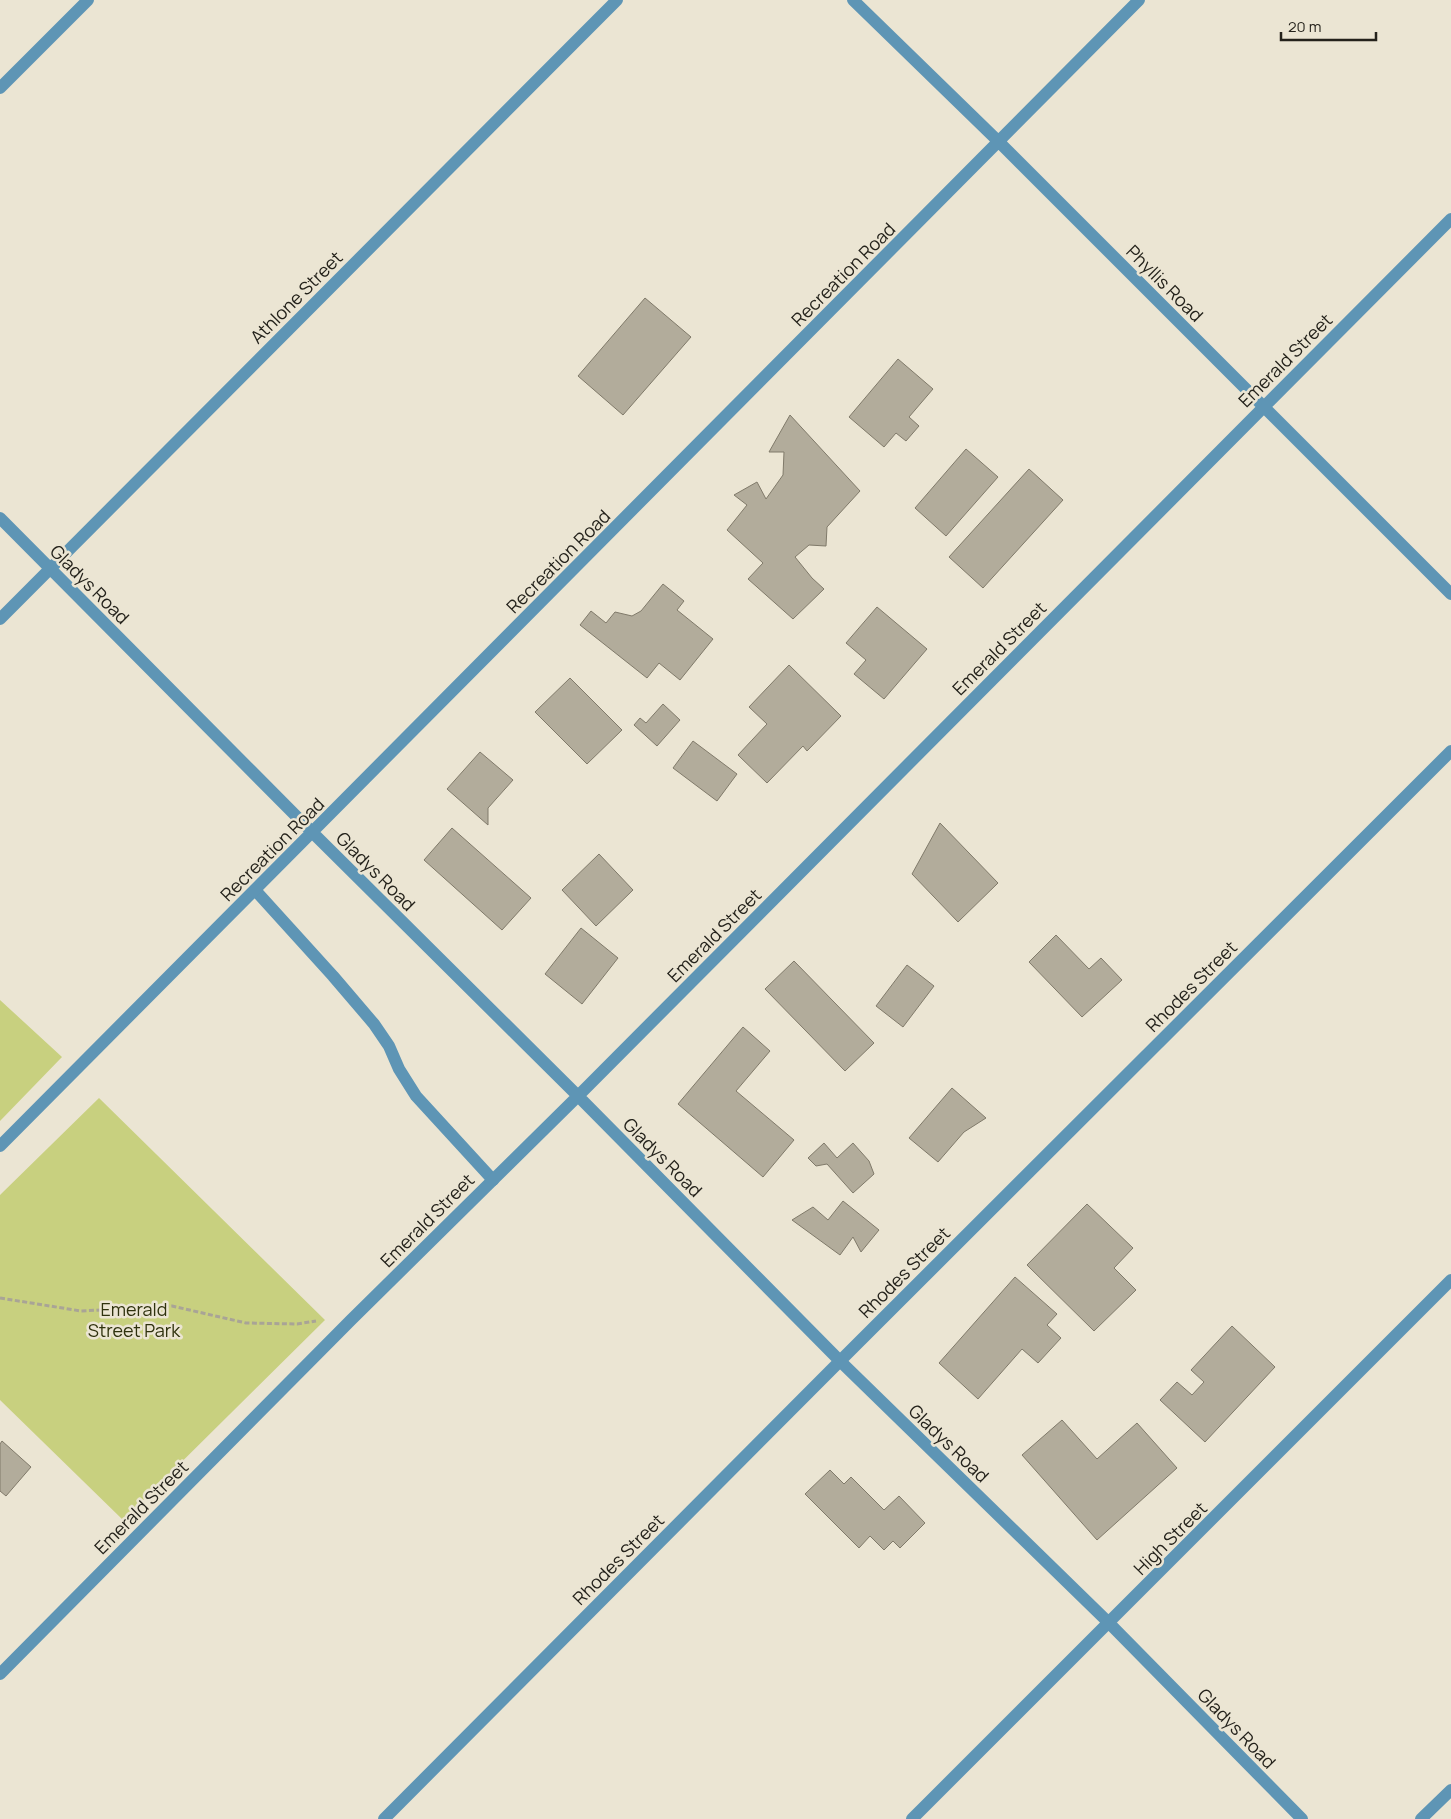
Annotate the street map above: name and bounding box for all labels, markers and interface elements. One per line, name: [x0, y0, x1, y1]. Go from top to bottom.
scale bar: [1281, 10, 1376, 42]
text: 20 m: [1288, 16, 1321, 37]
street label: Recreation Road: [786, 217, 900, 331]
street label: Phyllis Road: [1121, 239, 1209, 327]
street label: Athlone Street: [245, 246, 347, 348]
street label: Emerald Street: [1233, 308, 1337, 412]
street label: Recreation Road: [501, 504, 615, 618]
street label: Gladys Road: [45, 539, 135, 629]
street label: Emerald Street: [947, 596, 1051, 700]
street label: Recreation Road: [215, 792, 329, 906]
street label: Gladys Road: [331, 826, 421, 916]
street label: Emerald Street: [662, 883, 766, 987]
street label: Rhodes Street: [1140, 935, 1242, 1037]
street label: Gladys Road: [618, 1112, 708, 1202]
street label: Emerald Street: [375, 1168, 479, 1272]
street label: Rhodes Street: [853, 1221, 955, 1323]
park label: Emerald Street Park: [88, 1297, 181, 1342]
street label: Gladys Road: [904, 1399, 994, 1487]
street label: Emerald Street: [89, 1455, 193, 1559]
street label: High Street: [1128, 1496, 1212, 1580]
street label: Rhodes Street: [567, 1508, 669, 1610]
street label: Gladys Road: [1193, 1683, 1281, 1773]

